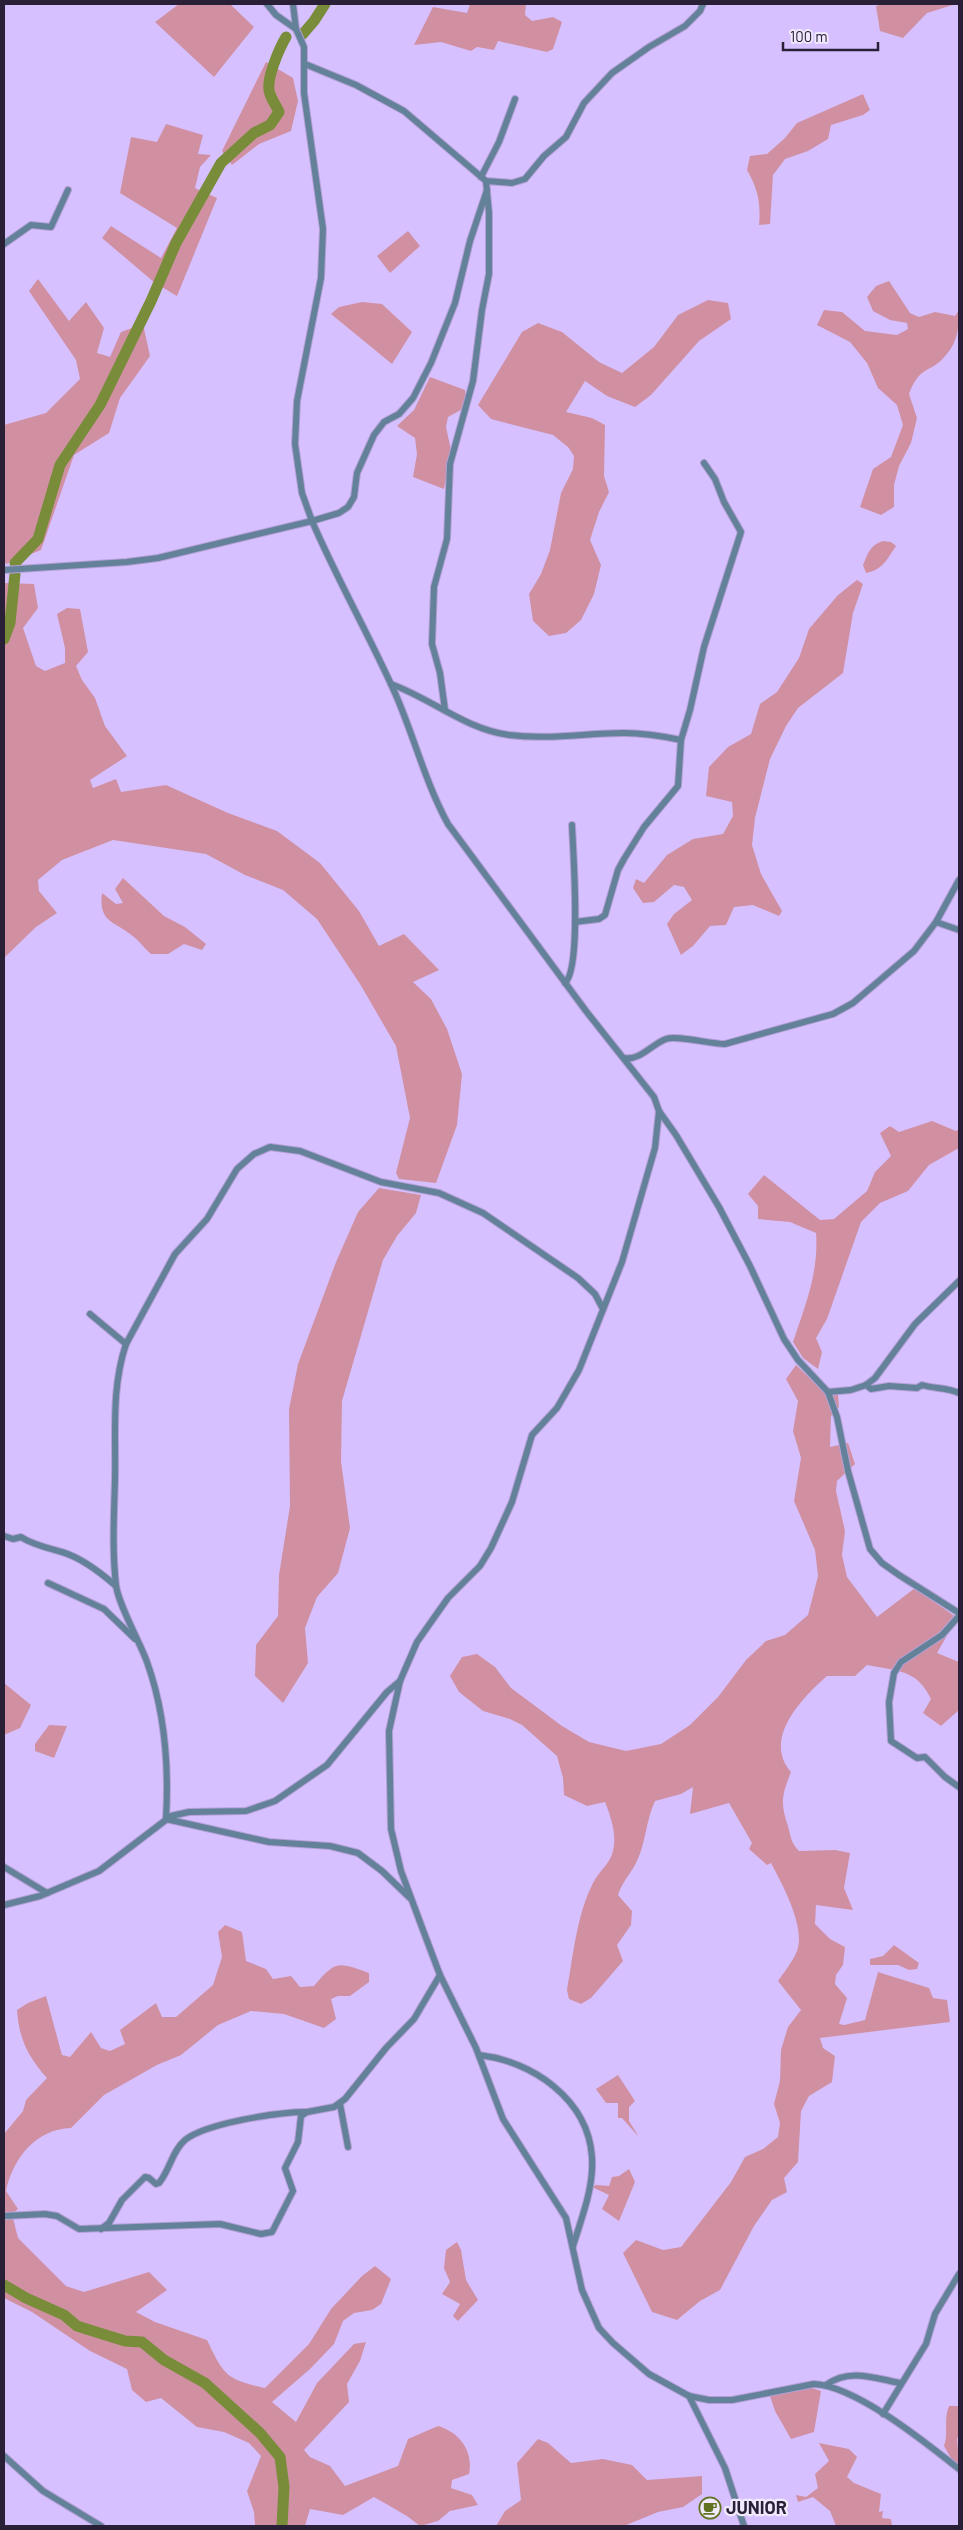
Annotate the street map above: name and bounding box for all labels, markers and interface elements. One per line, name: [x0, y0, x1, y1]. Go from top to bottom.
scale bar: [783, 20, 878, 52]
text: 100 m: [790, 27, 828, 45]
cafe icon: JUNIOR: [698, 2496, 722, 2520]
place label: JUNIOR: [726, 2496, 787, 2518]

